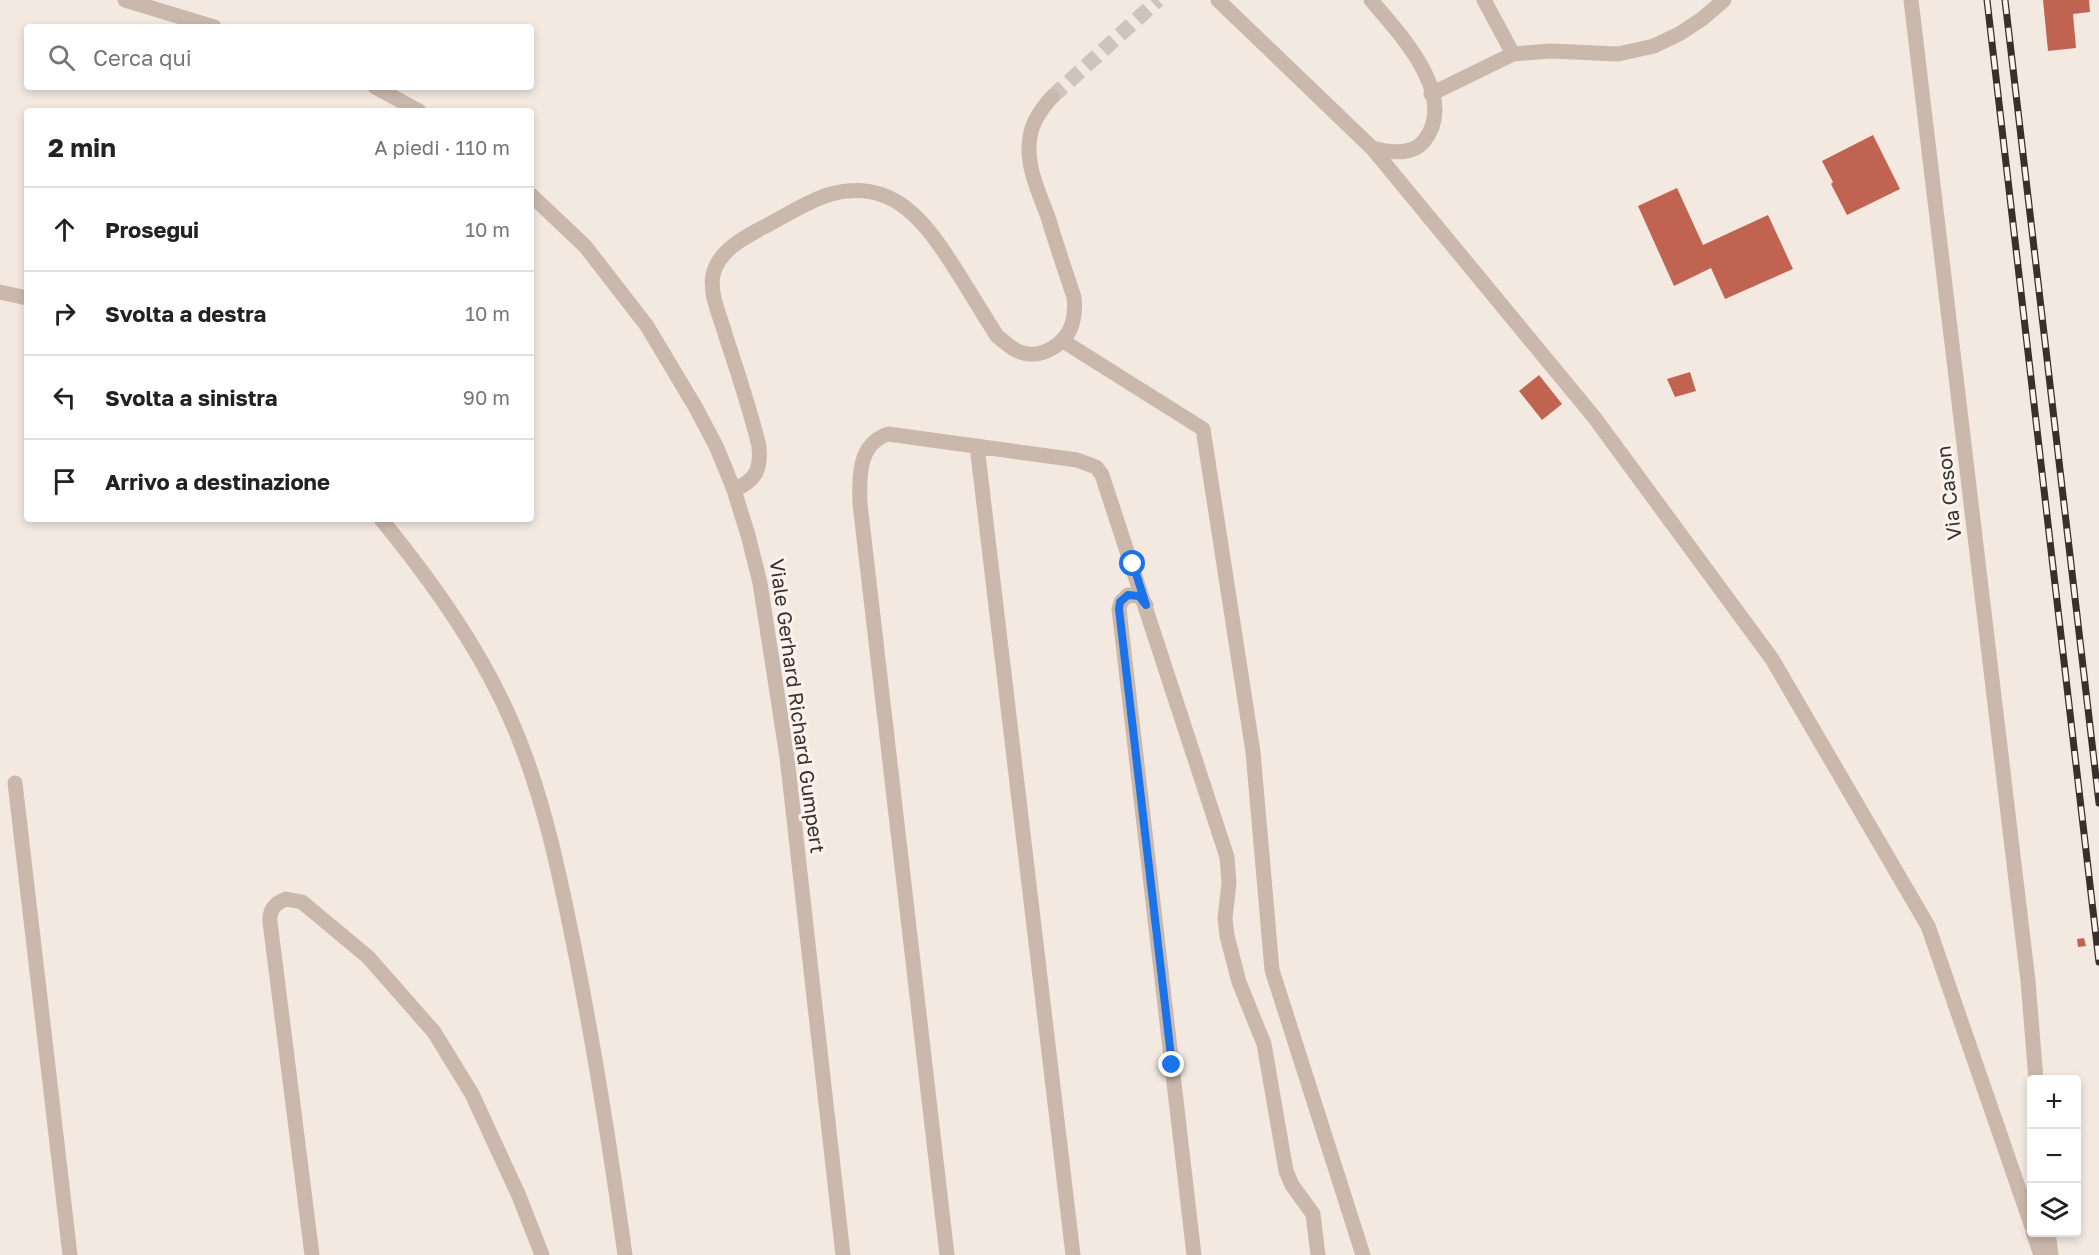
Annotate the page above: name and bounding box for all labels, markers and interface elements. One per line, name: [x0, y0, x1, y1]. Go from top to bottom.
search box: [24, 24, 534, 90]
icon: search: [45, 41, 78, 74]
text: Cerca qui: [93, 44, 192, 71]
text: 2 min: [48, 132, 116, 163]
text: A piedi · 110 m: [374, 135, 510, 159]
icon: ahead: [48, 213, 81, 246]
text: Prosegui: [105, 216, 199, 243]
text: 10 m: [465, 217, 510, 241]
icon: right: [48, 297, 81, 330]
text: Svolta a destra: [105, 300, 266, 327]
text: 10 m: [465, 301, 510, 325]
icon: left: [48, 381, 81, 414]
text: Svolta a sinistra: [105, 384, 277, 411]
text: 90 m: [463, 385, 510, 409]
street label: Via Cason: [1930, 445, 1966, 542]
icon: arrive: [48, 465, 81, 498]
text: Arrivo a destinazione: [105, 468, 330, 495]
route start: [1119, 550, 1145, 576]
street label: Viale Gerhard Richard Gumpert: [765, 557, 831, 855]
route end: [1158, 1051, 1184, 1077]
map controls: [2027, 1075, 2081, 1237]
button: +: [2027, 1075, 2081, 1129]
button: −: [2027, 1129, 2081, 1183]
button: layers: [2027, 1183, 2081, 1237]

